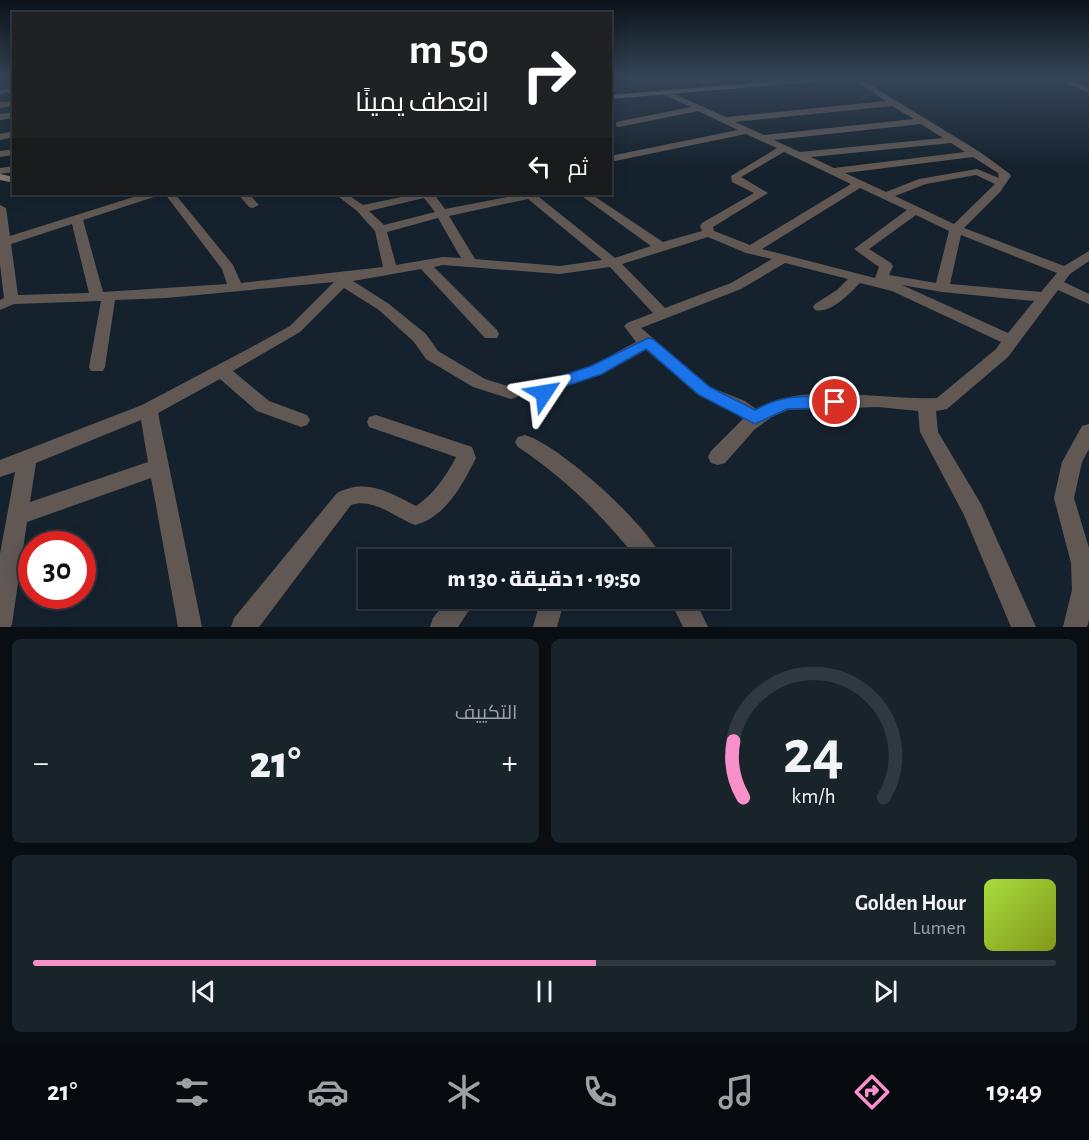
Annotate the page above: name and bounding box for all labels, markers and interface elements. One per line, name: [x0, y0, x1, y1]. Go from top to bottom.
text: 50 m: [409, 29, 489, 71]
icon: right: [510, 36, 588, 114]
text: انعطف يمينًا: [355, 89, 489, 116]
icon: left: [523, 150, 556, 183]
text: ثم: [568, 157, 588, 179]
position arrow: [512, 361, 576, 425]
pin: [809, 376, 860, 427]
icon: arrive: [818, 385, 851, 418]
speed limit sign: 30: [18, 531, 96, 609]
text: 19:50 · 1 دقيقة · 130 m: [447, 568, 641, 590]
text: التكييف: [455, 703, 518, 723]
text: 24: [783, 722, 844, 784]
text: 21°: [250, 741, 301, 786]
text: −: [33, 747, 49, 780]
text: +: [502, 747, 517, 780]
text: km/h: [792, 786, 836, 807]
text: Golden Hour: [855, 892, 966, 914]
text: Lumen: [912, 918, 966, 938]
icon: previous: [187, 975, 220, 1008]
icon: pause: [528, 975, 561, 1008]
icon: next: [869, 975, 902, 1008]
icon: filters: [171, 1071, 213, 1113]
icon: car: [307, 1071, 349, 1113]
icon: climate: [443, 1071, 485, 1113]
icon: phone: [579, 1071, 621, 1113]
icon: music: [715, 1071, 757, 1113]
icon: directions: [851, 1071, 893, 1113]
text: 21°: [47, 1078, 77, 1105]
text: 19:49: [986, 1078, 1042, 1105]

